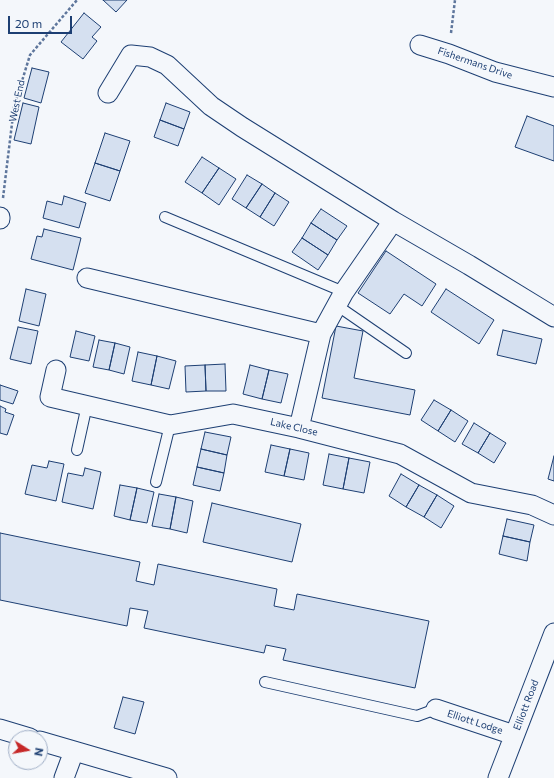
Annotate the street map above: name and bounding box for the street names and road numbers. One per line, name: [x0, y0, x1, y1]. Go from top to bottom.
street label: Fishermans Drive: [436, 45, 514, 81]
street label: West End: [7, 79, 27, 123]
street label: Lake Close: [269, 416, 319, 438]
street label: Elliott Road: [511, 678, 541, 732]
street label: Elliott Lodge: [446, 707, 504, 737]

